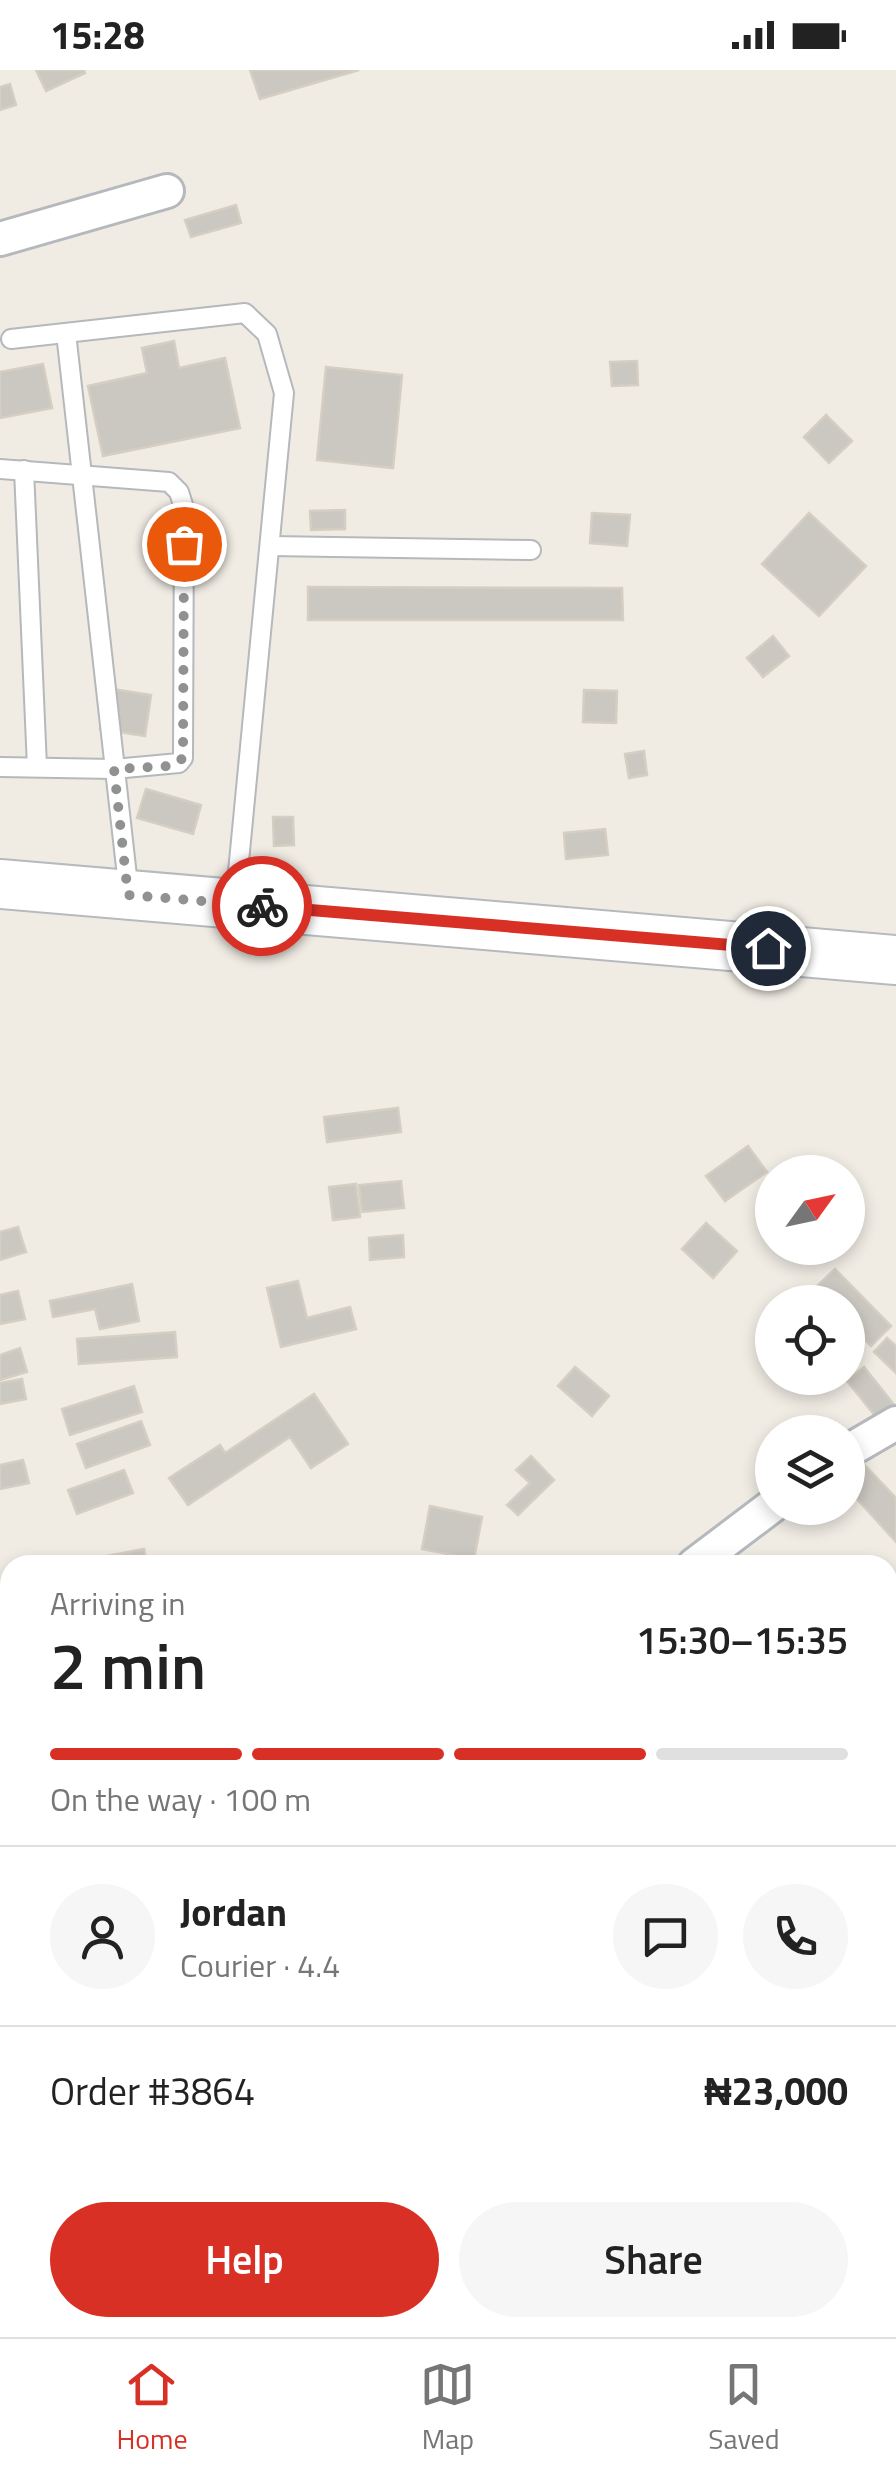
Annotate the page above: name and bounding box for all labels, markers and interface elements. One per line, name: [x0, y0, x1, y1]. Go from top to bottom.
text: 15:28: [50, 6, 145, 64]
pin: [142, 502, 227, 587]
icon: bag: [157, 517, 212, 572]
courier: [212, 856, 312, 956]
icon: bike: [235, 879, 290, 934]
pin: [726, 906, 811, 991]
icon: home: [741, 921, 796, 976]
north arrow: [755, 1155, 865, 1265]
map controls: [755, 1155, 865, 1525]
button: locate: [755, 1285, 865, 1395]
button: layers: [755, 1415, 865, 1525]
text: Arriving in: [50, 1579, 186, 1627]
text: 15:30–15:35: [636, 1611, 848, 1669]
text: 2 min: [50, 1615, 206, 1714]
text: On the way · 100 m: [50, 1775, 311, 1823]
text: Jordan: [180, 1883, 287, 1941]
button: person: [50, 1884, 155, 1989]
button: chat: [613, 1884, 718, 1989]
button: phone: [743, 1884, 848, 1989]
text: Courier · 4.4: [180, 1941, 340, 1989]
text: Order #3864: [50, 2062, 255, 2120]
text: ₦23,000: [704, 2062, 848, 2120]
button: Help: [50, 2202, 439, 2317]
button: Share: [459, 2202, 848, 2317]
tab: Home: [116, 2357, 188, 2460]
tab: Map: [420, 2357, 475, 2460]
tab: Saved: [708, 2357, 780, 2460]

